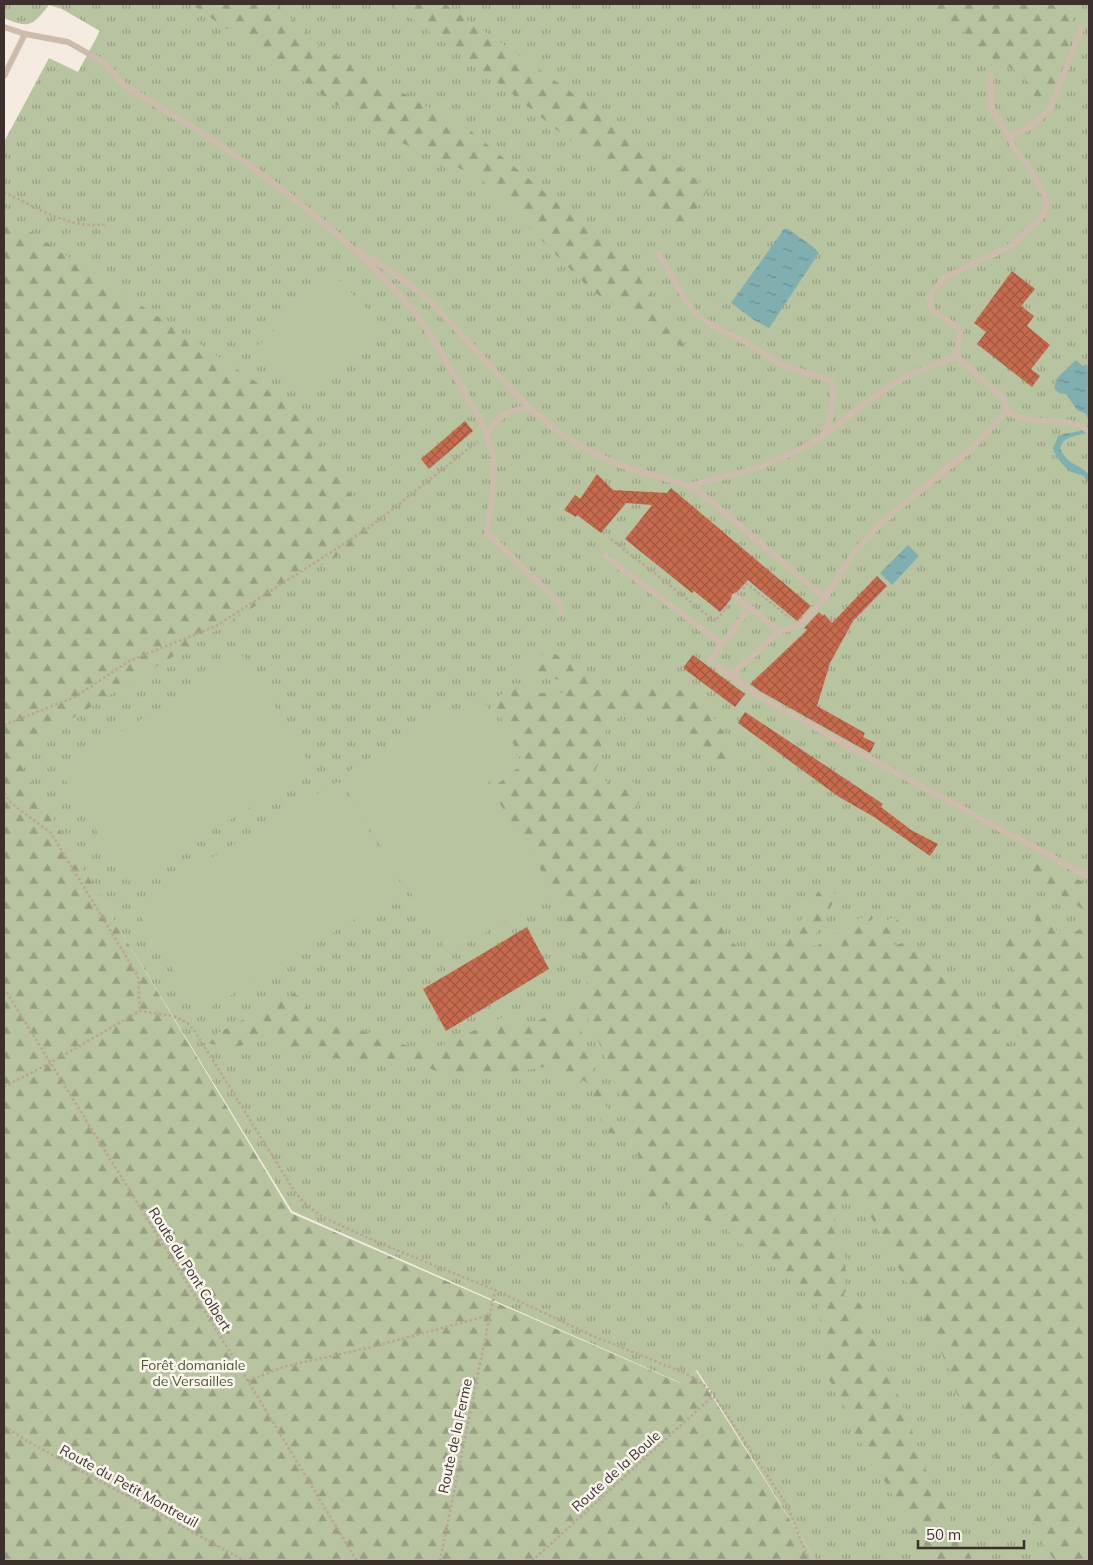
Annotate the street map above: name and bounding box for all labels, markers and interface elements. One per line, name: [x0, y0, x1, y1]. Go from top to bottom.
street label: Route du Pont Colbert: [145, 1204, 235, 1334]
park label: Forêt domaniale de Versailles: [141, 1356, 245, 1390]
street label: Route de la Ferme: [434, 1377, 476, 1495]
street label: Route de la Boule: [568, 1426, 664, 1516]
street label: Route du Petit Montreuil: [57, 1440, 201, 1532]
scale bar: [918, 1518, 1024, 1550]
text: 50 m: [926, 1525, 961, 1544]

